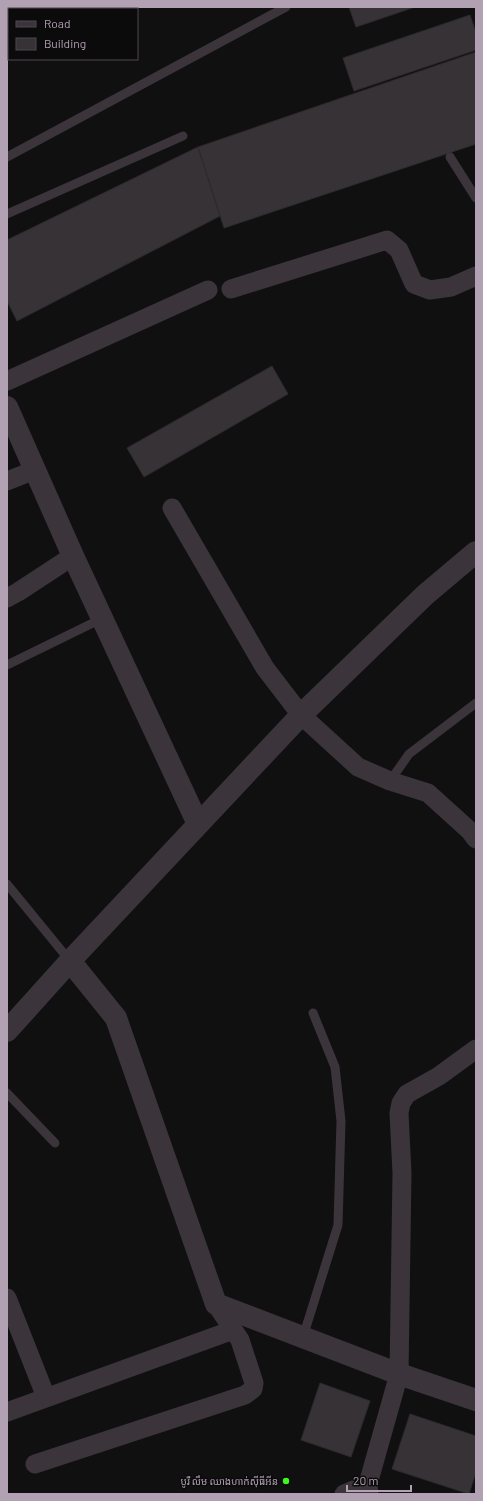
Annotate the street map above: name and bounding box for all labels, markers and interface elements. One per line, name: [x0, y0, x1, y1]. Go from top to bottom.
legend: [8, 8, 138, 60]
text: Road: [44, 16, 71, 30]
text: Building: [44, 36, 86, 50]
scale bar: [347, 1467, 411, 1493]
text: 20 m: [353, 1473, 379, 1487]
place label: បូរី លឹម ឈាងហាក់សុីធីអីន: [181, 1475, 278, 1488]
marker: បូរី លឹម ឈាងហាក់សុីធីអីន: [281, 1476, 291, 1486]

